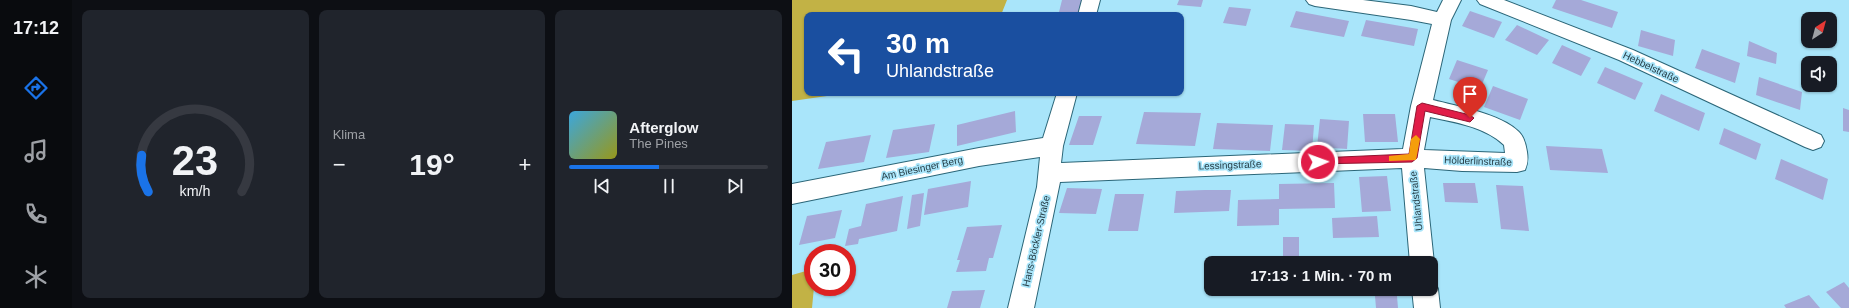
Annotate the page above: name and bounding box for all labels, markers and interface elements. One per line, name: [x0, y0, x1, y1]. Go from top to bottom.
north arrow: [1801, 12, 1837, 48]
map controls: [1801, 12, 1837, 92]
text: 17:12: [13, 18, 59, 38]
icon: left: [820, 28, 872, 80]
text: 30 m: [886, 28, 950, 59]
street label: Hebbelstraße: [1621, 49, 1681, 85]
button: sound: [1801, 56, 1837, 92]
text: Uhlandstraße: [886, 61, 994, 81]
icon: directions: [22, 74, 50, 102]
pin: [1453, 77, 1487, 118]
icon: arrive: [1459, 83, 1481, 105]
text: Afterglow: [629, 119, 699, 136]
text: Klima: [333, 127, 365, 142]
text: The Pines: [629, 136, 688, 151]
icon: music: [22, 137, 50, 165]
text: 23: [172, 137, 218, 184]
position arrow: [1297, 141, 1339, 183]
text: 19°: [409, 148, 455, 181]
text: −: [333, 152, 346, 177]
text: +: [518, 152, 531, 177]
street label: Am Biesinger Berg: [880, 154, 964, 182]
street label: Hölderlinstraße: [1444, 154, 1513, 168]
street label: Lessingstraße: [1198, 158, 1262, 172]
street label: Uhlandstraße: [1407, 170, 1425, 231]
icon: previous: [591, 175, 613, 197]
icon: pause: [658, 175, 680, 197]
icon: next: [724, 175, 746, 197]
text: km/h: [180, 183, 211, 199]
street label: Hans-Böckler-Straße: [1020, 194, 1052, 288]
icon: phone: [22, 200, 50, 228]
speed limit sign: 30: [804, 244, 856, 296]
icon: climate: [22, 263, 50, 291]
text: 17:13 · 1 Min. · 70 m: [1250, 267, 1392, 284]

